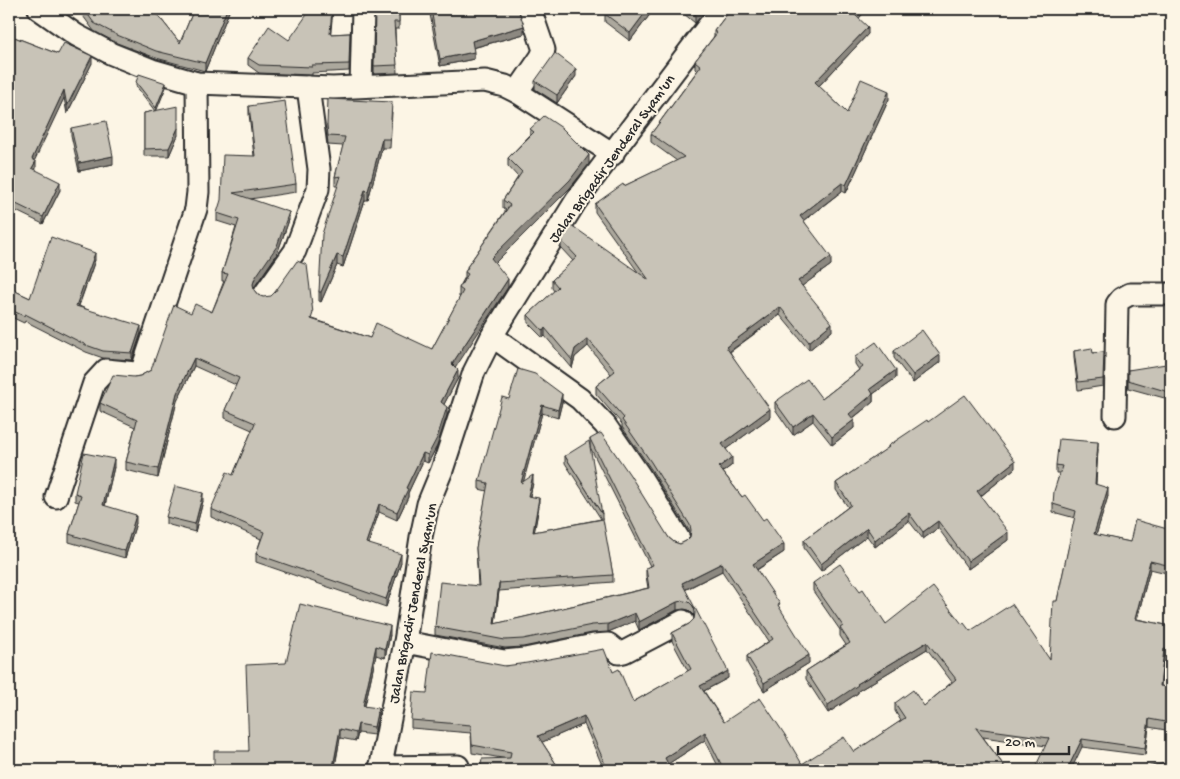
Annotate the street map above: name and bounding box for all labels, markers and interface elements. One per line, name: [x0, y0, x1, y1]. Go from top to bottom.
street label: Jalan Brigadir Jenderal Syam'un: [545, 71, 680, 247]
street label: Jalan Brigadir Jenderal Syam'un: [386, 502, 442, 705]
scale bar: [998, 724, 1069, 756]
text: 20 m: [1005, 734, 1035, 752]

